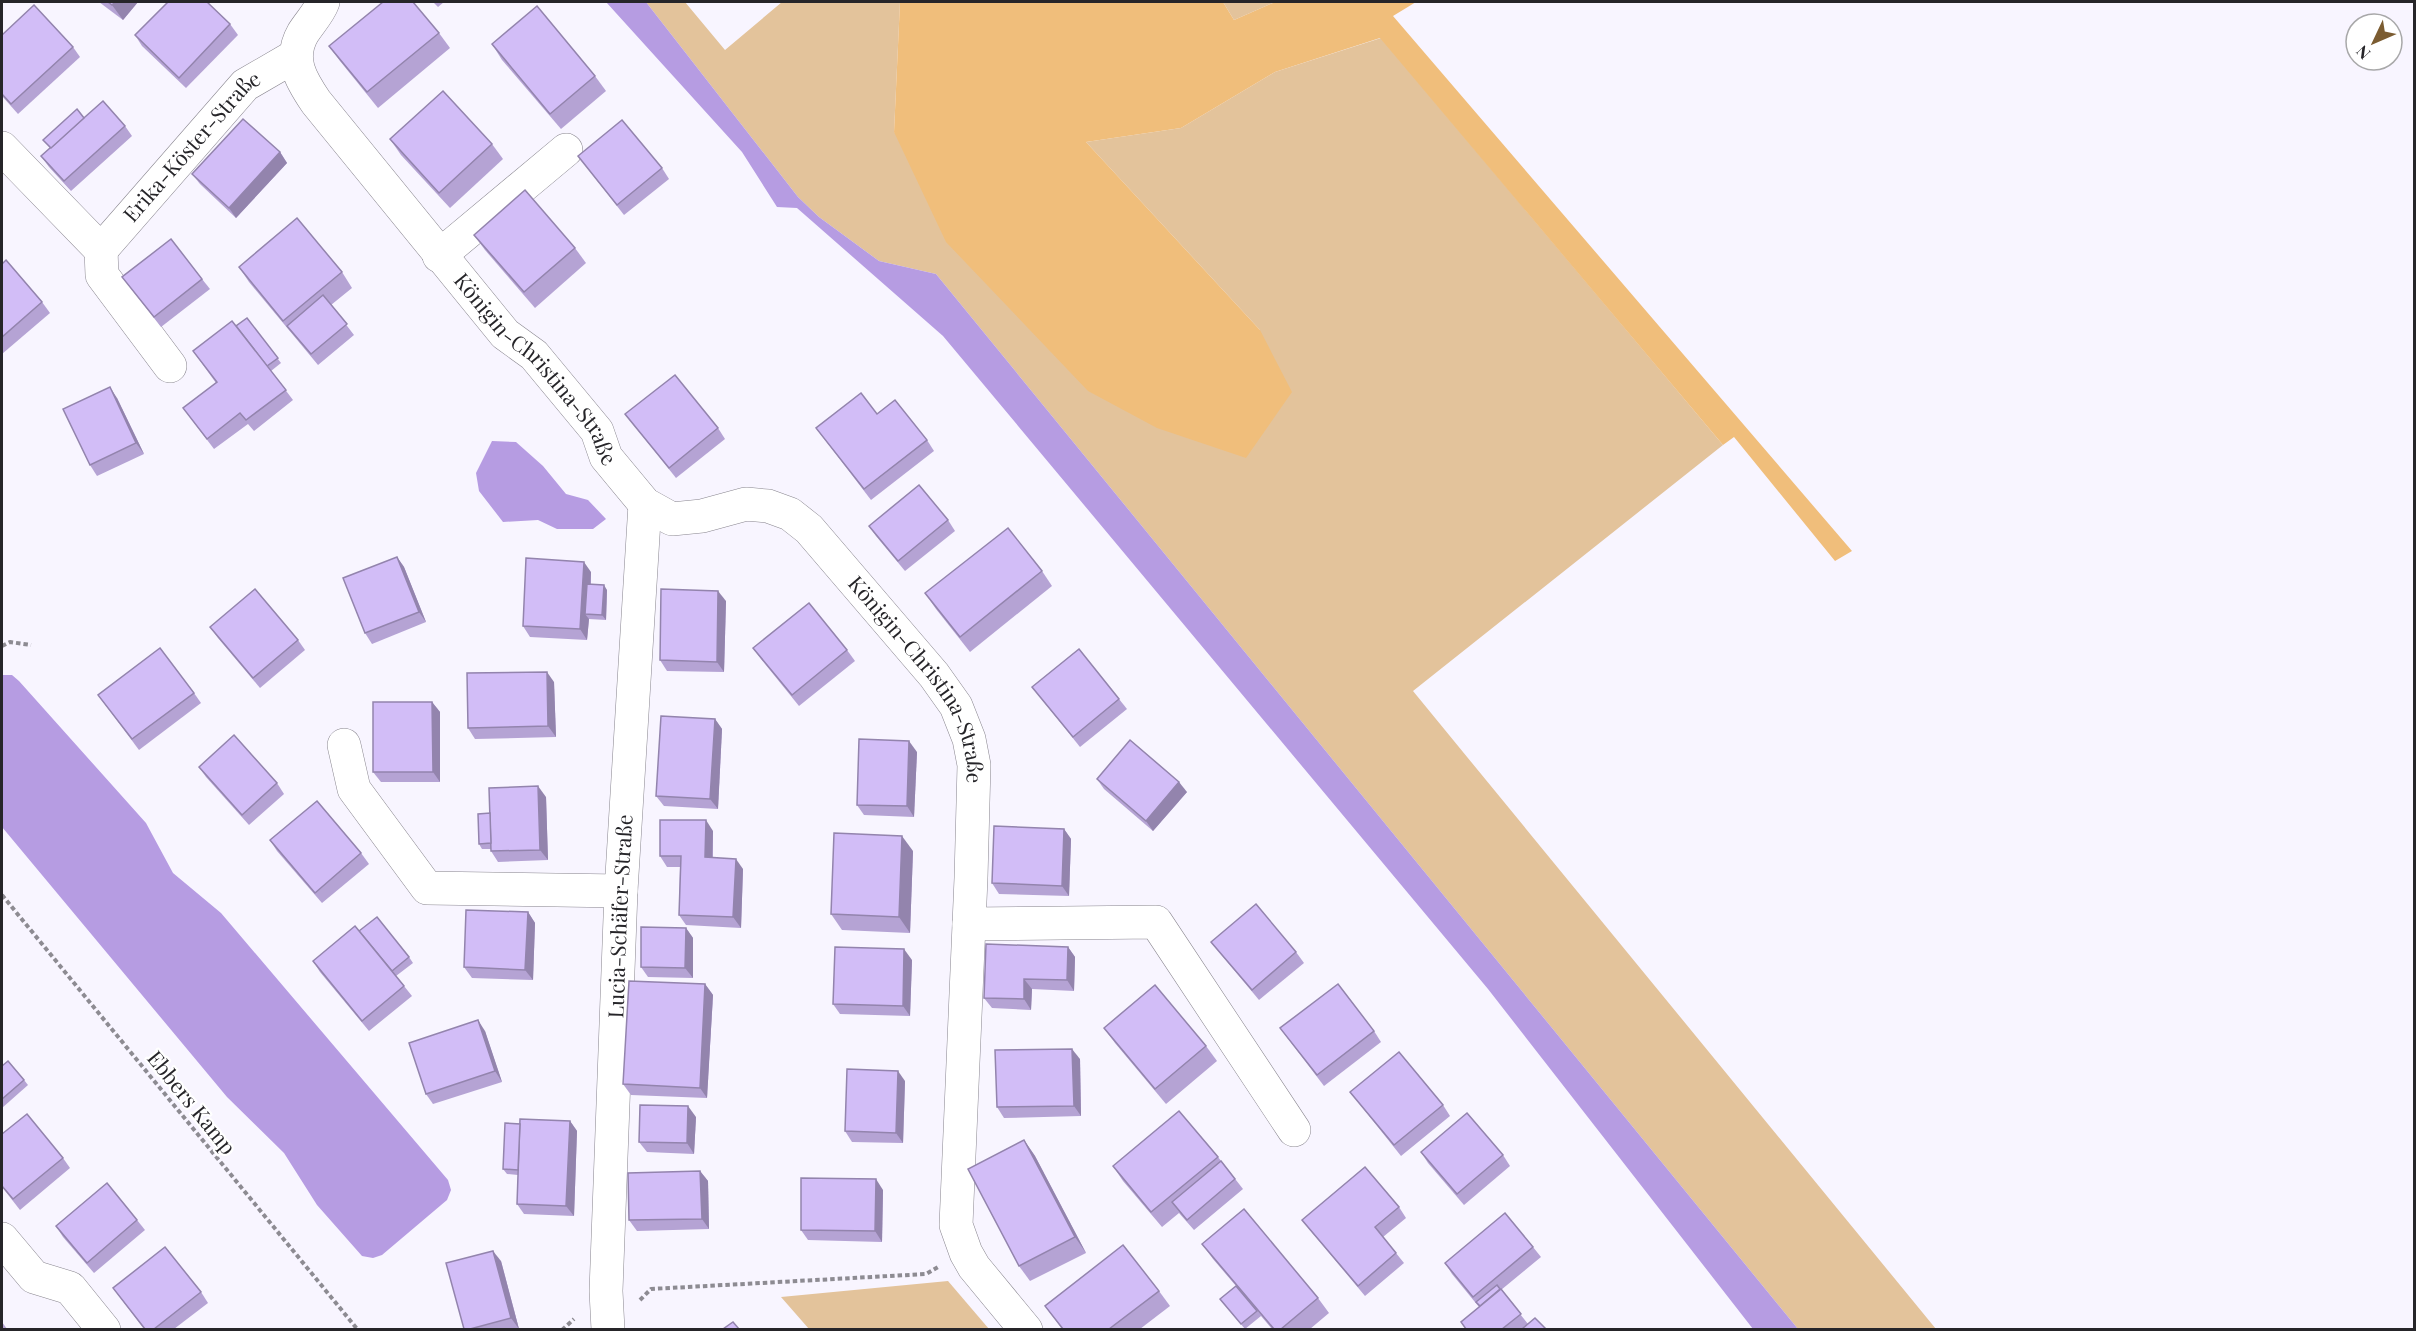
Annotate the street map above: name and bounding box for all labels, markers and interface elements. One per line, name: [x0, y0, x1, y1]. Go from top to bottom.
north arrow: [2344, 12, 2404, 72]
text: N: [2351, 41, 2374, 64]
street label: Erika-Köster-Straße: [116, 63, 265, 227]
street label: Königin-Christina-Straße: [449, 266, 623, 471]
street label: Königin-Christina-Straße: [843, 569, 990, 784]
street label: Lucia-Schäfer-Straße: [600, 813, 638, 1019]
street label: Ebbers Kamp: [142, 1044, 243, 1160]

